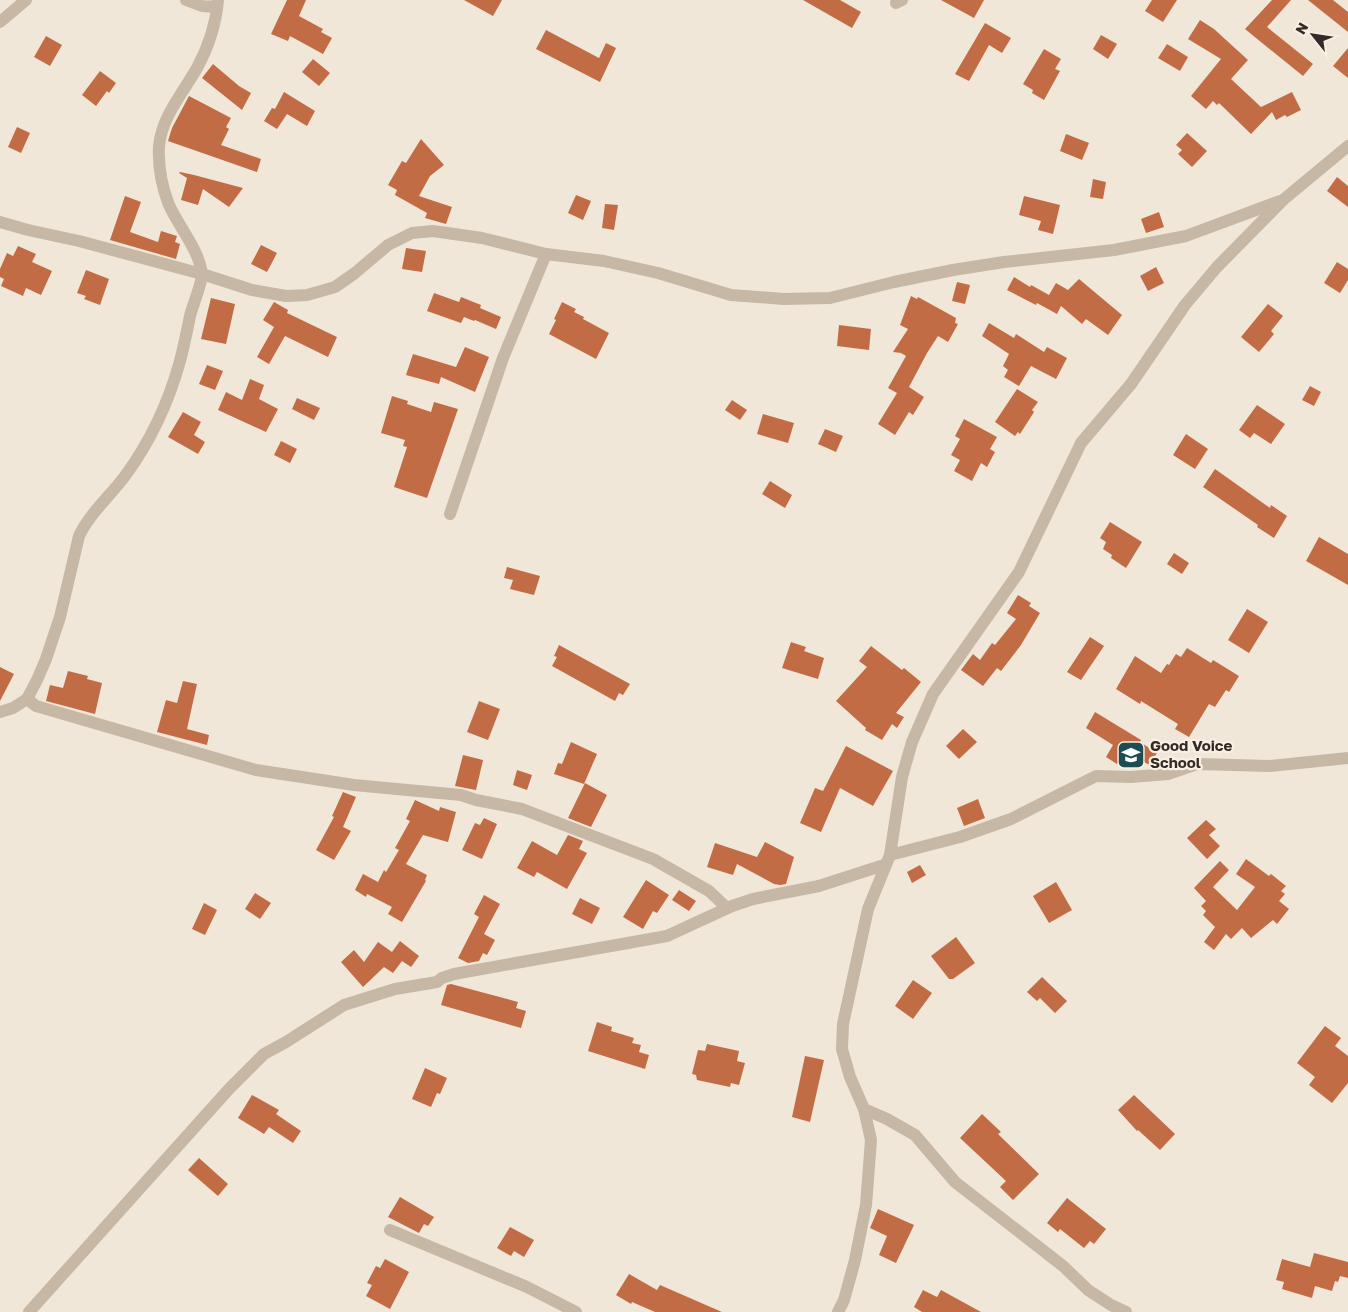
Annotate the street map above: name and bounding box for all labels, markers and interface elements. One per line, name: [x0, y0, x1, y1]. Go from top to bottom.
north arrow: [1288, 10, 1338, 60]
text: N: [1291, 19, 1311, 37]
place label: Good Voice School: [1150, 736, 1232, 771]
school or university icon: Good Voice School: [1116, 740, 1146, 770]

